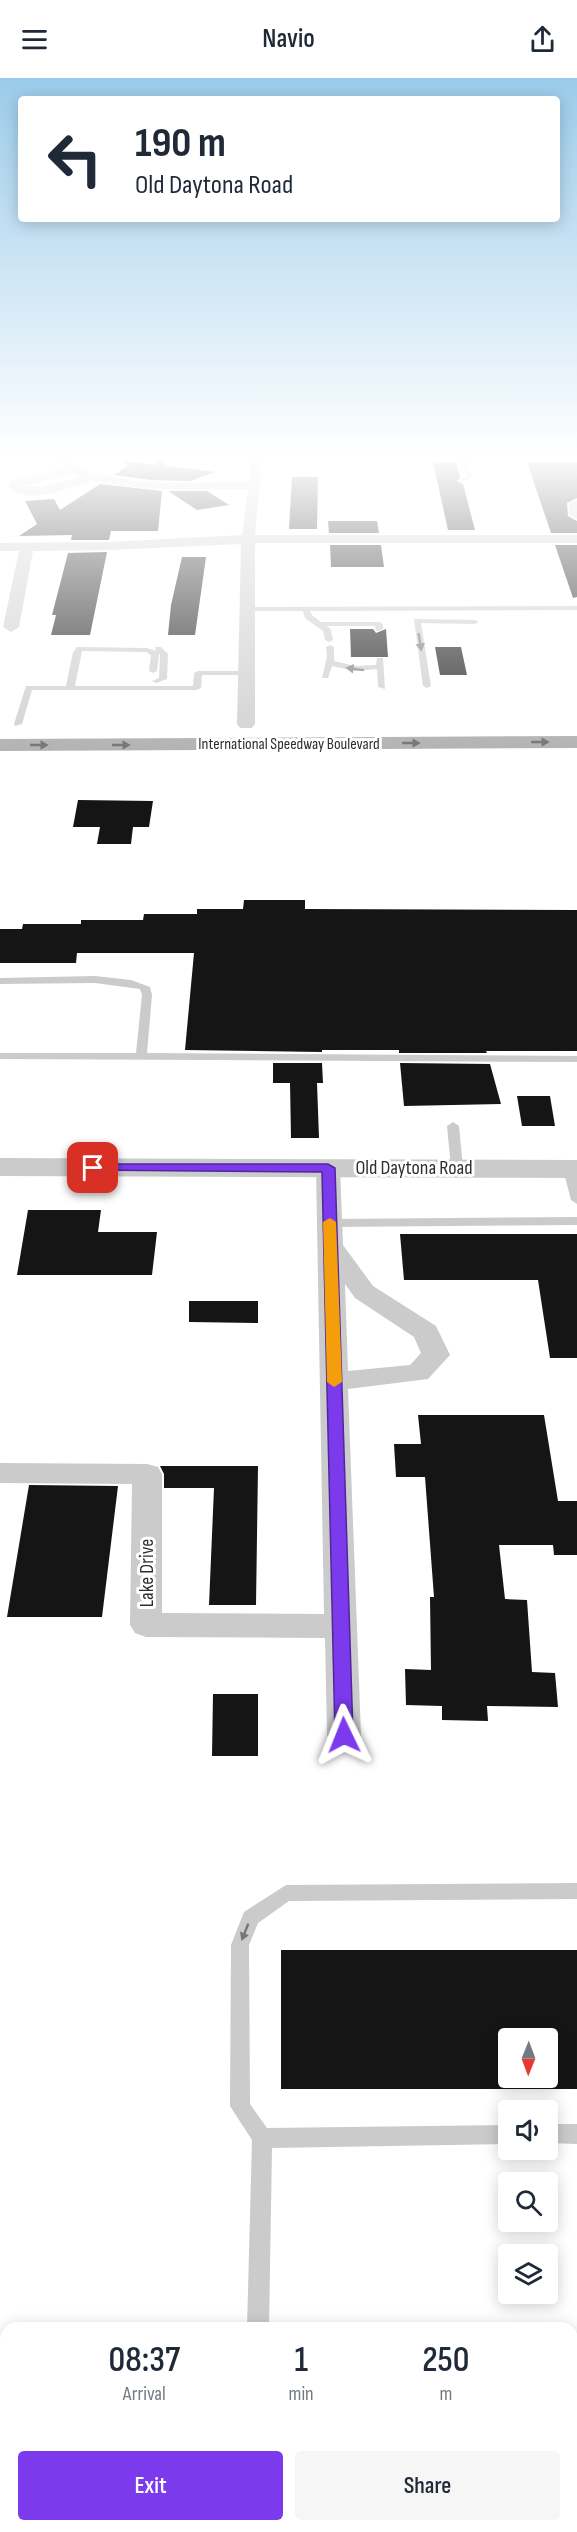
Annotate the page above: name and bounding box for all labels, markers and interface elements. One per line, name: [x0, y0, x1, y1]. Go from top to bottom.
icon: menu: [18, 23, 51, 56]
text: Navio: [262, 23, 315, 55]
icon: share: [526, 23, 559, 56]
text: 190 m: [135, 118, 226, 169]
icon: left: [36, 120, 114, 198]
text: Old Daytona Road: [135, 169, 293, 201]
one-way arrow: [416, 633, 425, 652]
one-way arrow: [345, 664, 364, 674]
street label: International Speedway Boulevard: [198, 735, 380, 754]
one-way arrow: [530, 737, 549, 747]
one-way arrow: [401, 738, 420, 748]
one-way arrow: [30, 740, 49, 750]
one-way arrow: [111, 740, 130, 750]
pin: [67, 1142, 118, 1193]
icon: arrive: [76, 1151, 109, 1184]
street label: Old Daytona Road: [355, 1156, 473, 1180]
street label: Lake Drive: [135, 1539, 159, 1607]
position arrow: [312, 1703, 376, 1767]
one-way arrow: [240, 1923, 249, 1941]
north arrow: [498, 2028, 558, 2088]
map controls: [498, 2028, 558, 2304]
button: sound: [498, 2100, 558, 2160]
button: search: [498, 2172, 558, 2232]
button: layers: [498, 2244, 558, 2304]
text: 08:37: [109, 2339, 180, 2382]
text: 1: [294, 2339, 308, 2382]
text: 250: [422, 2339, 469, 2382]
text: Arrival: [123, 2382, 166, 2406]
text: min: [289, 2382, 314, 2406]
text: m: [439, 2382, 452, 2406]
button: Exit: [18, 2451, 283, 2520]
button: Share: [295, 2451, 560, 2520]

